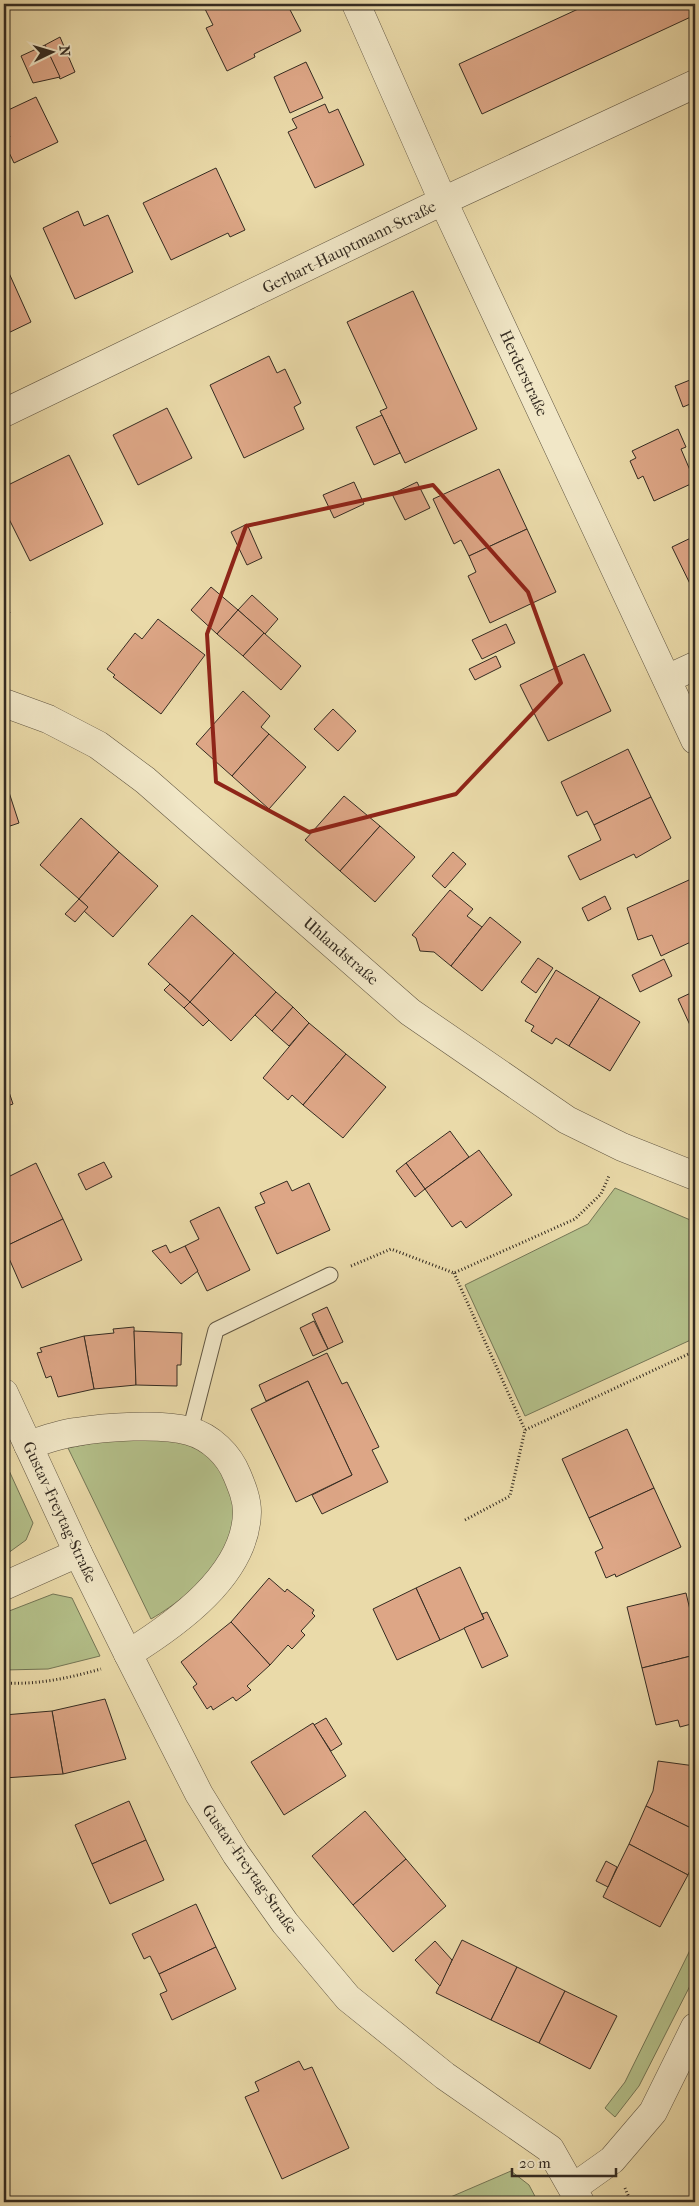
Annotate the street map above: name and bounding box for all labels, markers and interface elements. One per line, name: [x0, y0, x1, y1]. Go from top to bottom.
north arrow: [28, 28, 78, 78]
text: N: [56, 45, 73, 57]
street label: Gerhart-Hauptmann-Straße: [259, 197, 439, 297]
street label: Herderstraße: [496, 327, 552, 419]
street label: Uhlandstraße: [299, 913, 383, 989]
street label: Gustav-Freytag-Straße: [19, 1438, 101, 1586]
street label: Gustav-Freytag-Straße: [198, 1801, 302, 1937]
scale bar: [512, 2146, 615, 2178]
text: 20 m: [519, 2154, 551, 2172]

